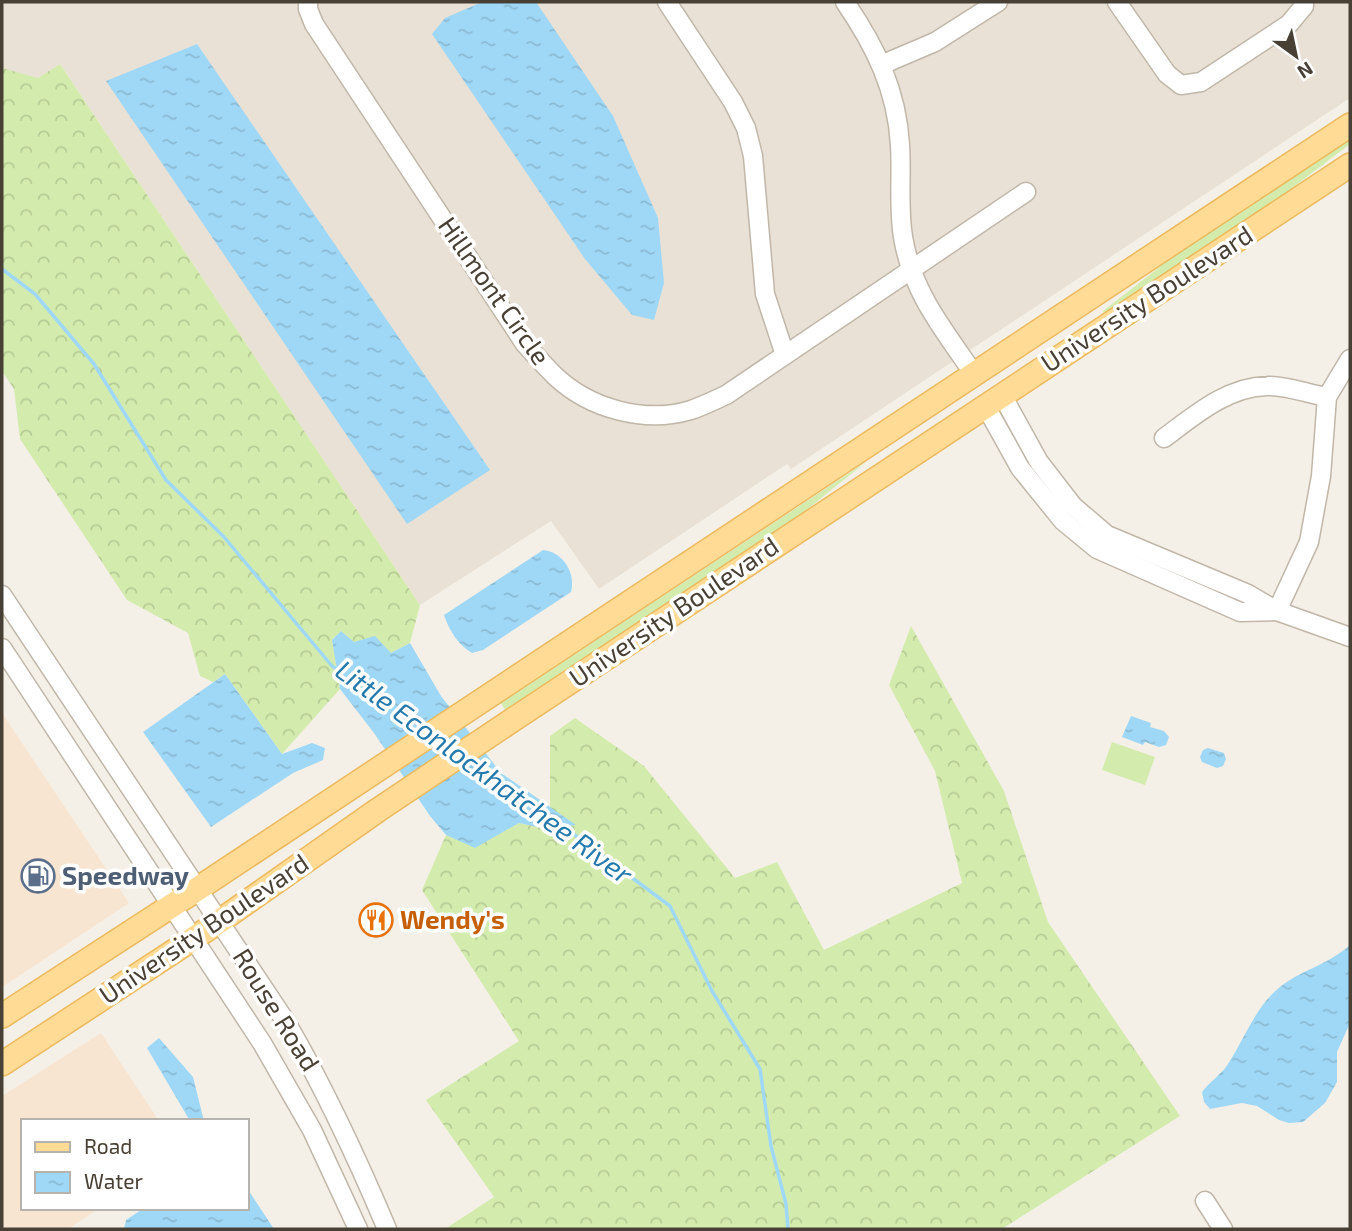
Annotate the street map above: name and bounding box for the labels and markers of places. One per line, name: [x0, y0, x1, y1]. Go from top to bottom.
fuel station icon: Speedway: [19, 857, 57, 895]
place label: Speedway: [62, 859, 189, 891]
restaurant icon: Wendy's: [357, 901, 395, 939]
place label: Wendy's: [400, 903, 505, 935]

